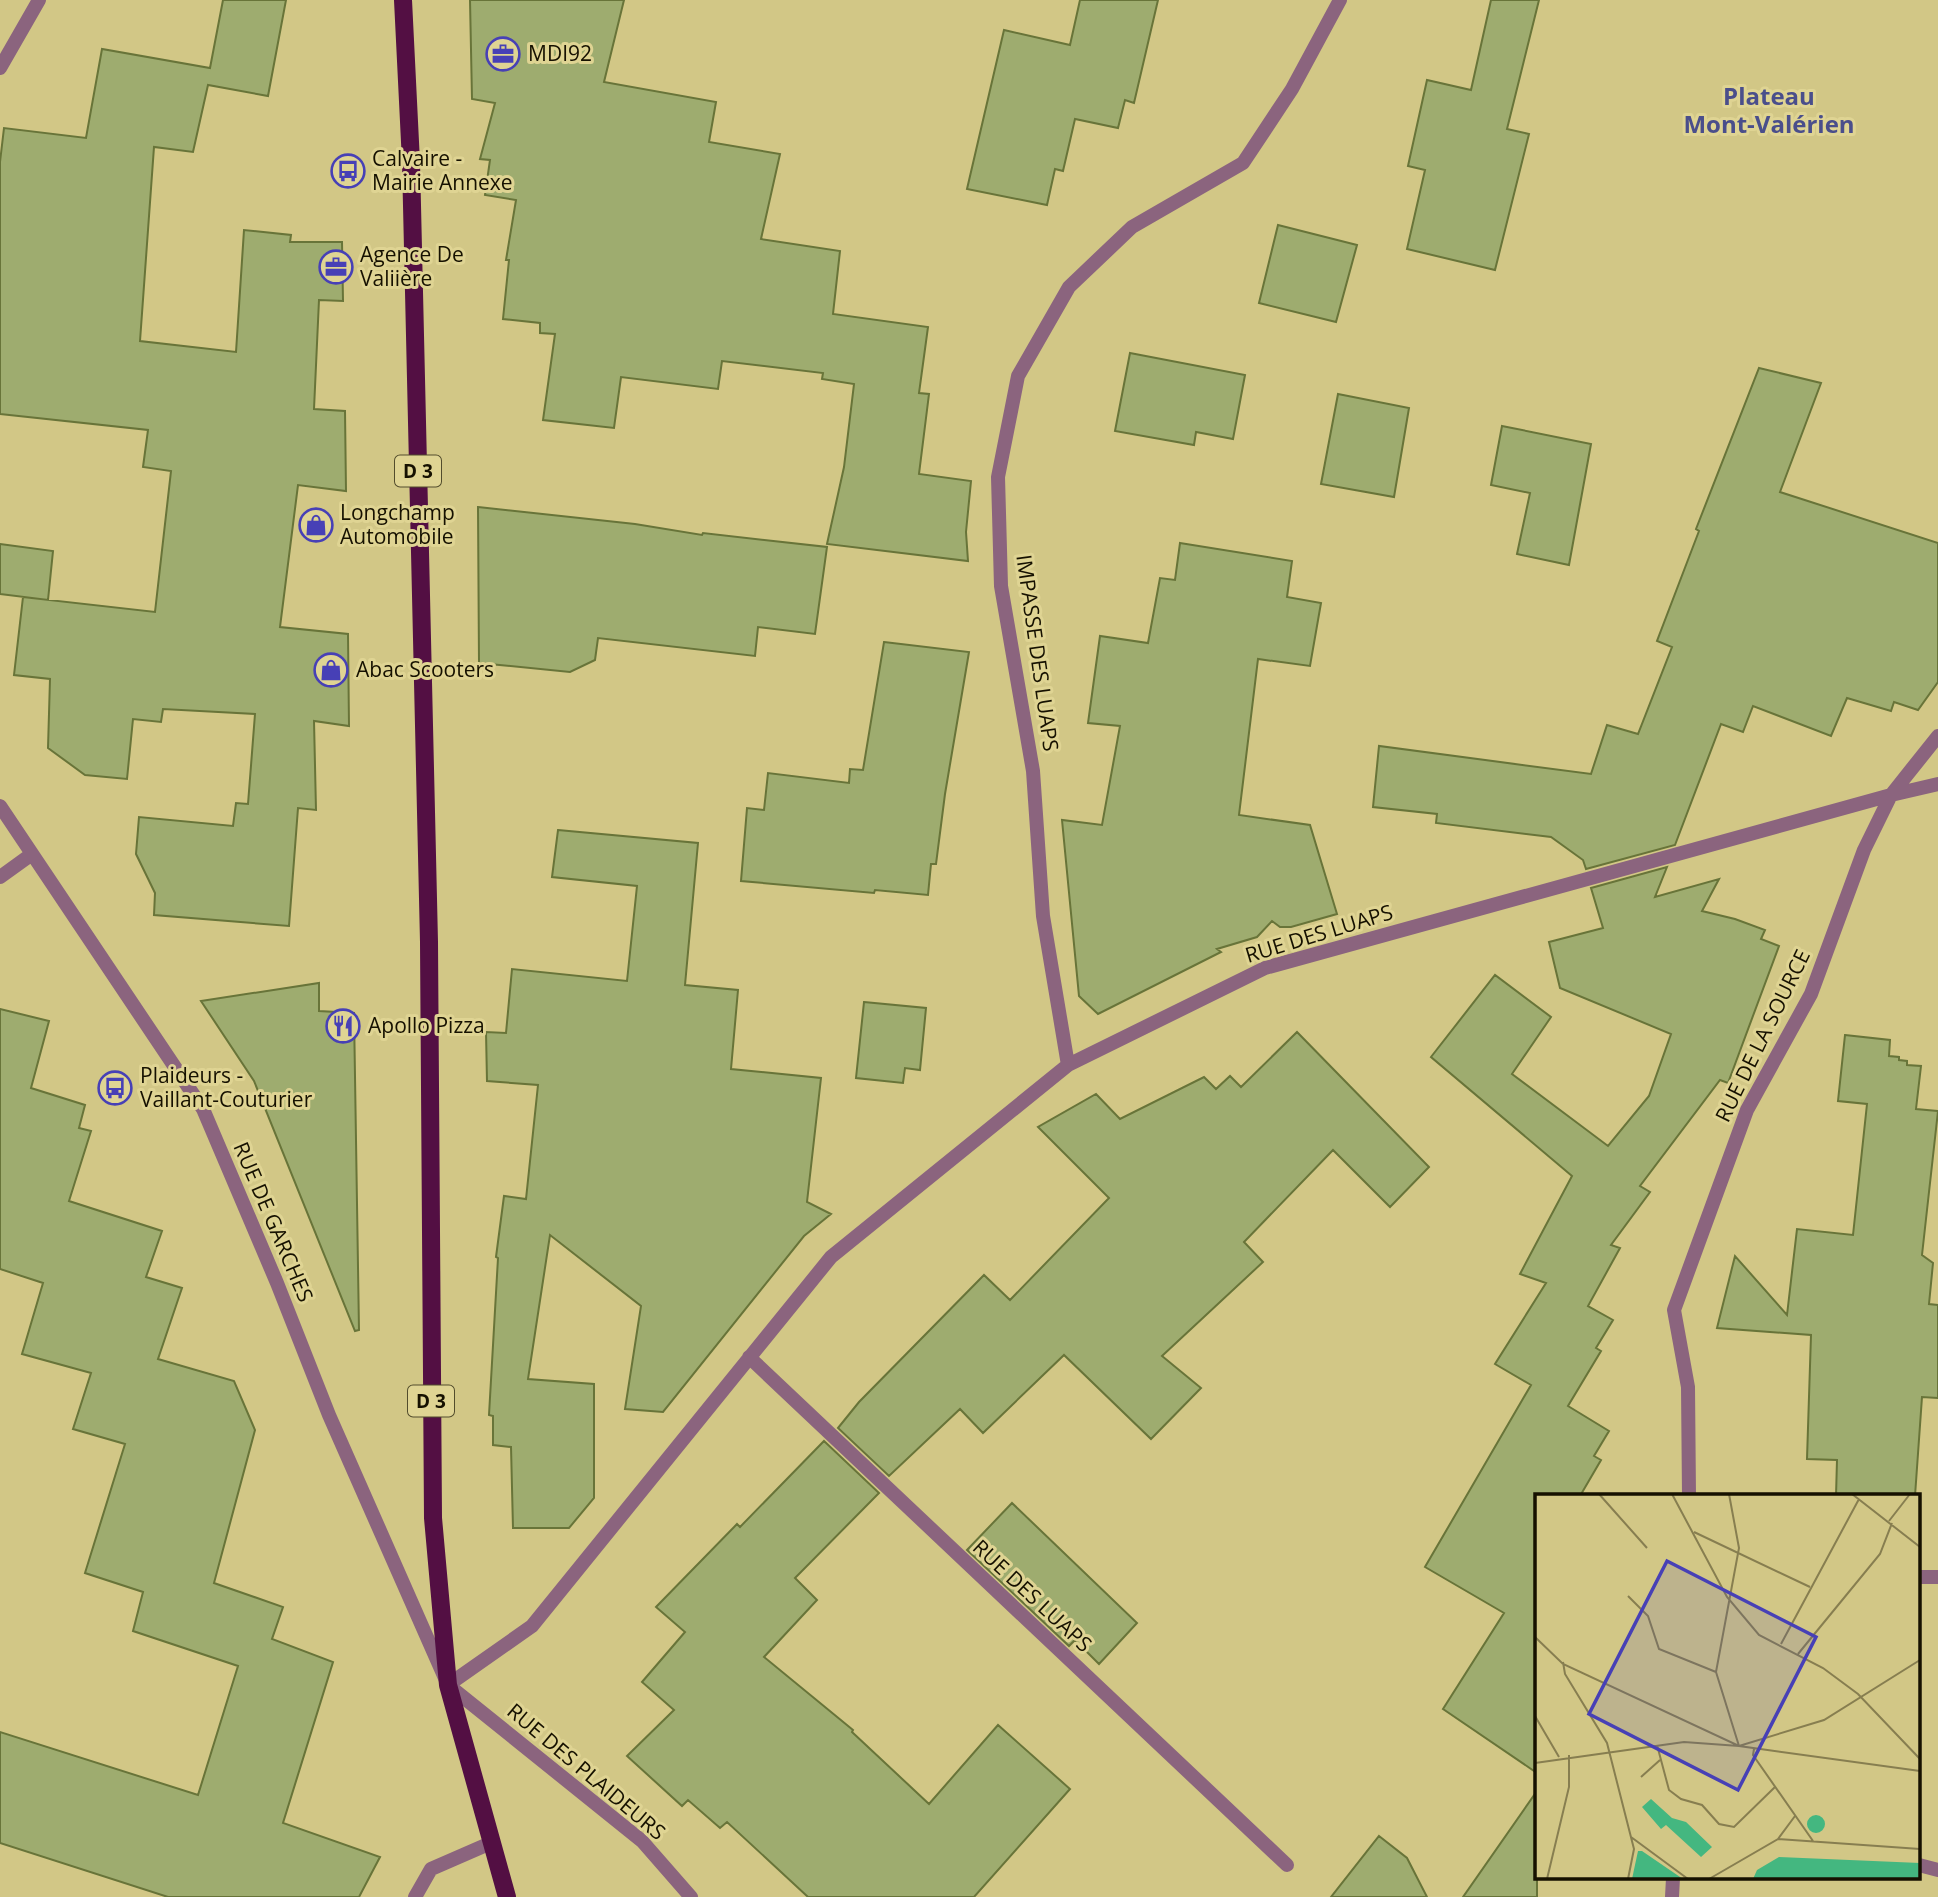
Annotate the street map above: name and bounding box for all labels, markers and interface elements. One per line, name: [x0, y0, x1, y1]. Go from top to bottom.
office icon: MDI92: [484, 35, 522, 73]
place label: MDI92: [528, 39, 592, 67]
district label: Plateau Mont-Valérien: [1683, 79, 1855, 140]
place label: Calvaire - Mairie Annexe: [372, 144, 513, 196]
bus stop icon: Calvaire - Mairie Annexe: [329, 152, 367, 190]
place label: Agence De Valiière: [360, 240, 464, 292]
office icon: Agence De Valiière: [317, 248, 355, 286]
road number: D 3: [395, 456, 441, 486]
place label: Longchamp Automobile: [340, 498, 455, 550]
shop icon: Longchamp Automobile: [297, 506, 335, 544]
street label: IMPASSE DES LUAPS: [1010, 553, 1066, 753]
shop icon: Abac Scooters: [312, 651, 350, 689]
place label: Abac Scooters: [356, 655, 494, 683]
street label: RUE DES LUAPS: [1241, 897, 1396, 969]
street label: RUE DE LA SOURCE: [1708, 945, 1816, 1126]
restaurant icon: Apollo Pizza: [324, 1007, 362, 1045]
place label: Apollo Pizza: [368, 1011, 485, 1039]
place label: Plaideurs - Vaillant-Couturier: [140, 1061, 313, 1113]
bus stop icon: Plaideurs - Vaillant-Couturier: [96, 1069, 134, 1107]
street label: RUE DE GARCHES: [228, 1137, 320, 1306]
road number: D 3: [408, 1386, 454, 1416]
inset map: [1535, 1494, 1920, 1880]
street label: RUE DES LUAPS: [967, 1533, 1098, 1658]
street label: RUE DES PLAIDEURS: [502, 1697, 672, 1846]

